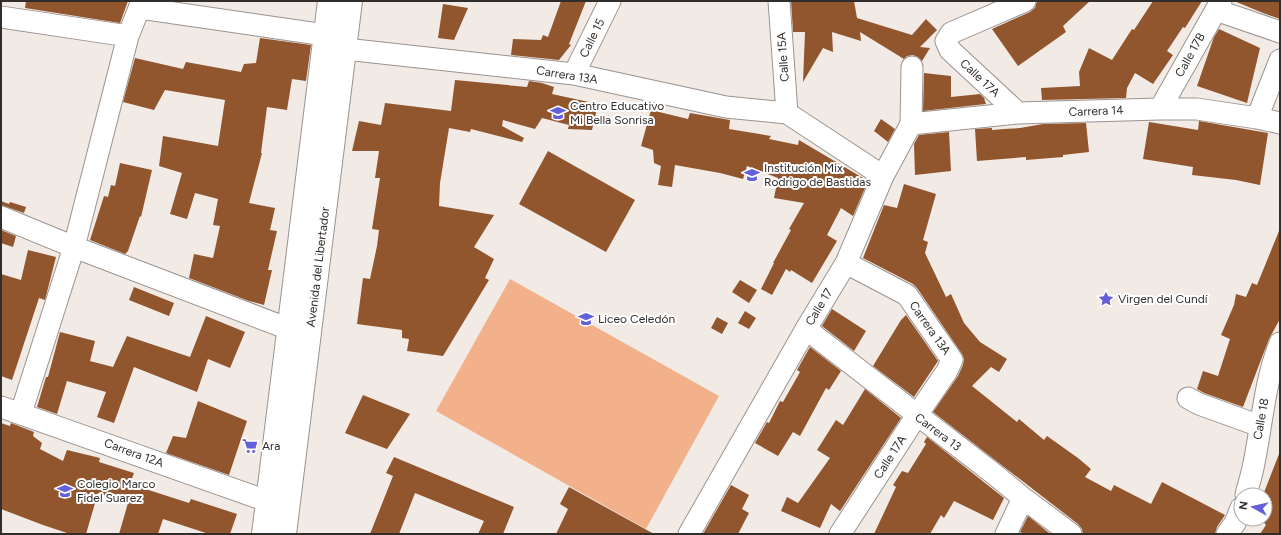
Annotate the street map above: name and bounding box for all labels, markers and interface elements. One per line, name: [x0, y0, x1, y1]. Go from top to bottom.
street label: Calle 15: [577, 16, 607, 60]
street label: Calle 17B: [1172, 30, 1208, 80]
street label: Calle 15A: [774, 32, 792, 82]
street label: Calle 17A: [957, 56, 1003, 100]
street label: Carrera 13A: [535, 63, 599, 87]
place label: Centro Educativo Mi Bella Sonrisa: [570, 99, 664, 127]
street label: Carrera 14: [1068, 103, 1124, 119]
school or university icon: Centro Educativo Mi Bella Sonrisa: [549, 104, 567, 122]
place label: Institución Mix Rodrigo de Bastidas: [764, 161, 871, 189]
school or university icon: Institución Mix Rodrigo de Bastidas: [743, 166, 761, 184]
street label: Avenida del Libertador: [304, 206, 332, 328]
street label: Calle 17: [802, 285, 836, 328]
place icon: Virgen del Cundí: [1097, 290, 1115, 308]
place label: Virgen del Cundí: [1118, 292, 1209, 306]
street label: Carrera 13A: [906, 299, 954, 357]
school or university icon: Liceo Celedón: [577, 310, 595, 328]
place label: Liceo Celedón: [598, 312, 675, 326]
street label: Calle 18: [1250, 397, 1272, 441]
street label: Carrera 13: [912, 410, 964, 454]
street label: Calle 17A: [871, 433, 909, 481]
street label: Carrera 12A: [102, 436, 166, 470]
supermarket icon: Ara: [241, 437, 259, 455]
place label: Ara: [262, 439, 280, 453]
place label: Colegio Marco Fidel Suarez: [77, 477, 155, 505]
school or university icon: Colegio Marco Fidel Suarez: [56, 482, 74, 500]
north arrow: [1233, 487, 1273, 527]
text: N: [1237, 501, 1251, 511]

